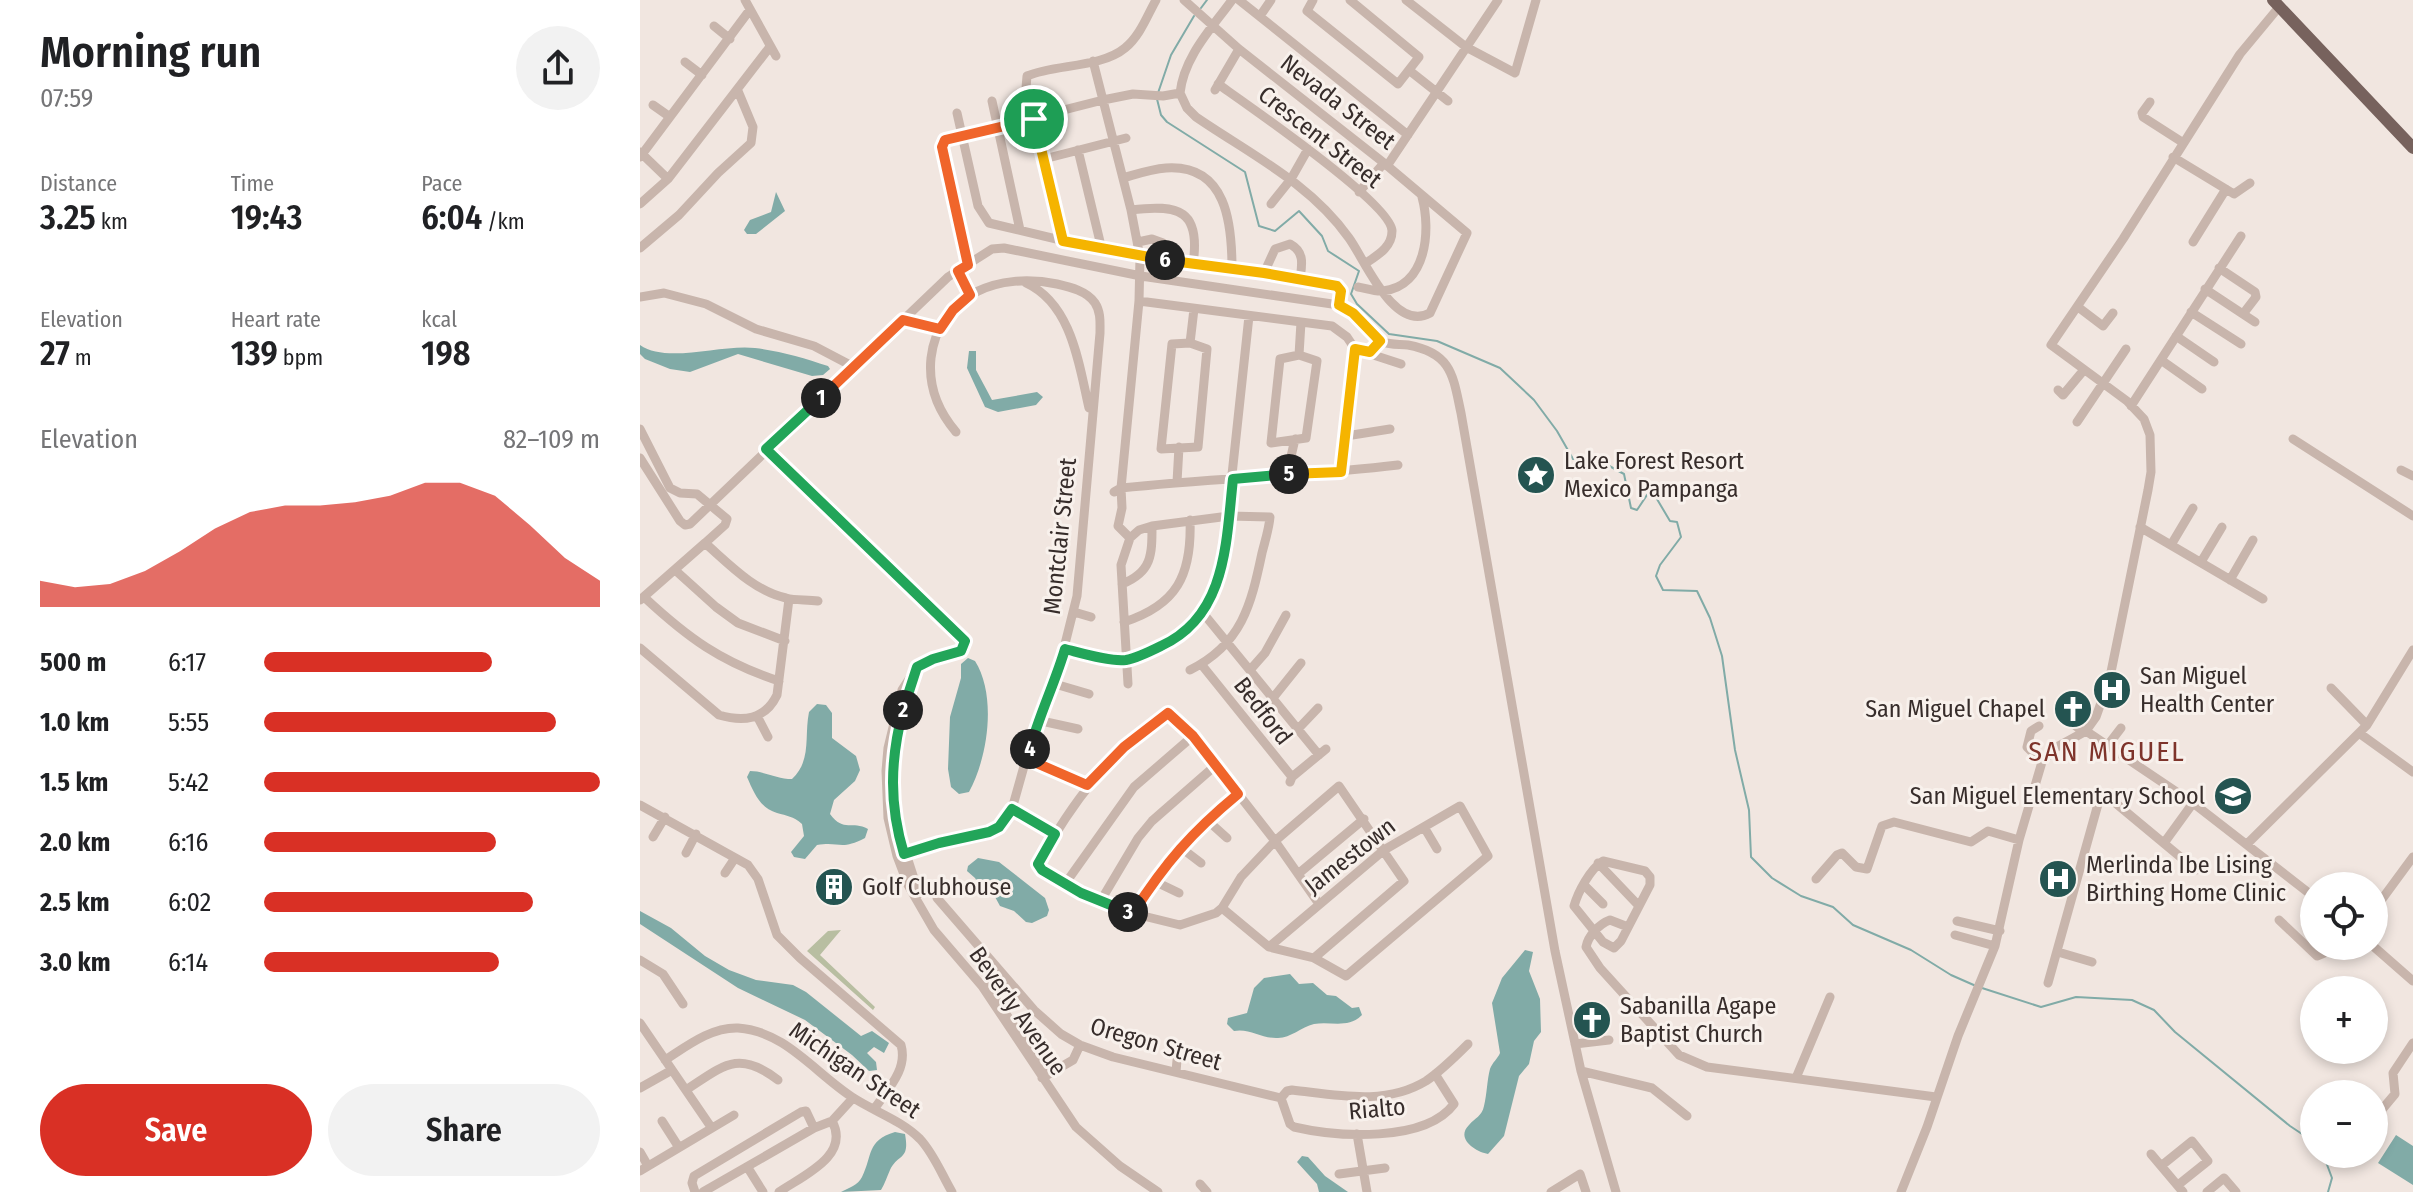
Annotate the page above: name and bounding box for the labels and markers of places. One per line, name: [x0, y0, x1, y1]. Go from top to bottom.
pin: [1000, 85, 1068, 153]
pin: 6: [1145, 240, 1185, 280]
pin: 1: [801, 378, 841, 418]
place label: Lake Forest Resort Mexico Pampanga: [1564, 447, 1744, 503]
pin: 5: [1269, 454, 1309, 494]
place icon: Lake Forest Resort Mexico Pampanga: [1515, 454, 1557, 496]
place label: San Miguel Health Center: [2140, 662, 2275, 718]
hospital icon: San Miguel Health Center: [2091, 669, 2133, 711]
church icon: San Miguel Chapel: [2052, 688, 2094, 730]
pin: 2: [883, 690, 923, 730]
place label: San Miguel Chapel: [1865, 695, 2045, 723]
pin: 4: [1010, 729, 1050, 769]
school or university icon: San Miguel Elementary School: [2212, 775, 2254, 817]
place label: San Miguel Elementary School: [1910, 782, 2205, 810]
place label: Merlinda Ibe Lising Birthing Home Clinic: [2086, 851, 2286, 907]
hospital icon: Merlinda Ibe Lising Birthing Home Clinic: [2037, 858, 2079, 900]
building icon: Golf Clubhouse: [813, 866, 855, 908]
place label: Golf Clubhouse: [862, 873, 1011, 901]
pin: 3: [1108, 892, 1148, 932]
place label: Sabanilla Agape Baptist Church: [1620, 992, 1776, 1048]
church icon: Sabanilla Agape Baptist Church: [1571, 999, 1613, 1041]

